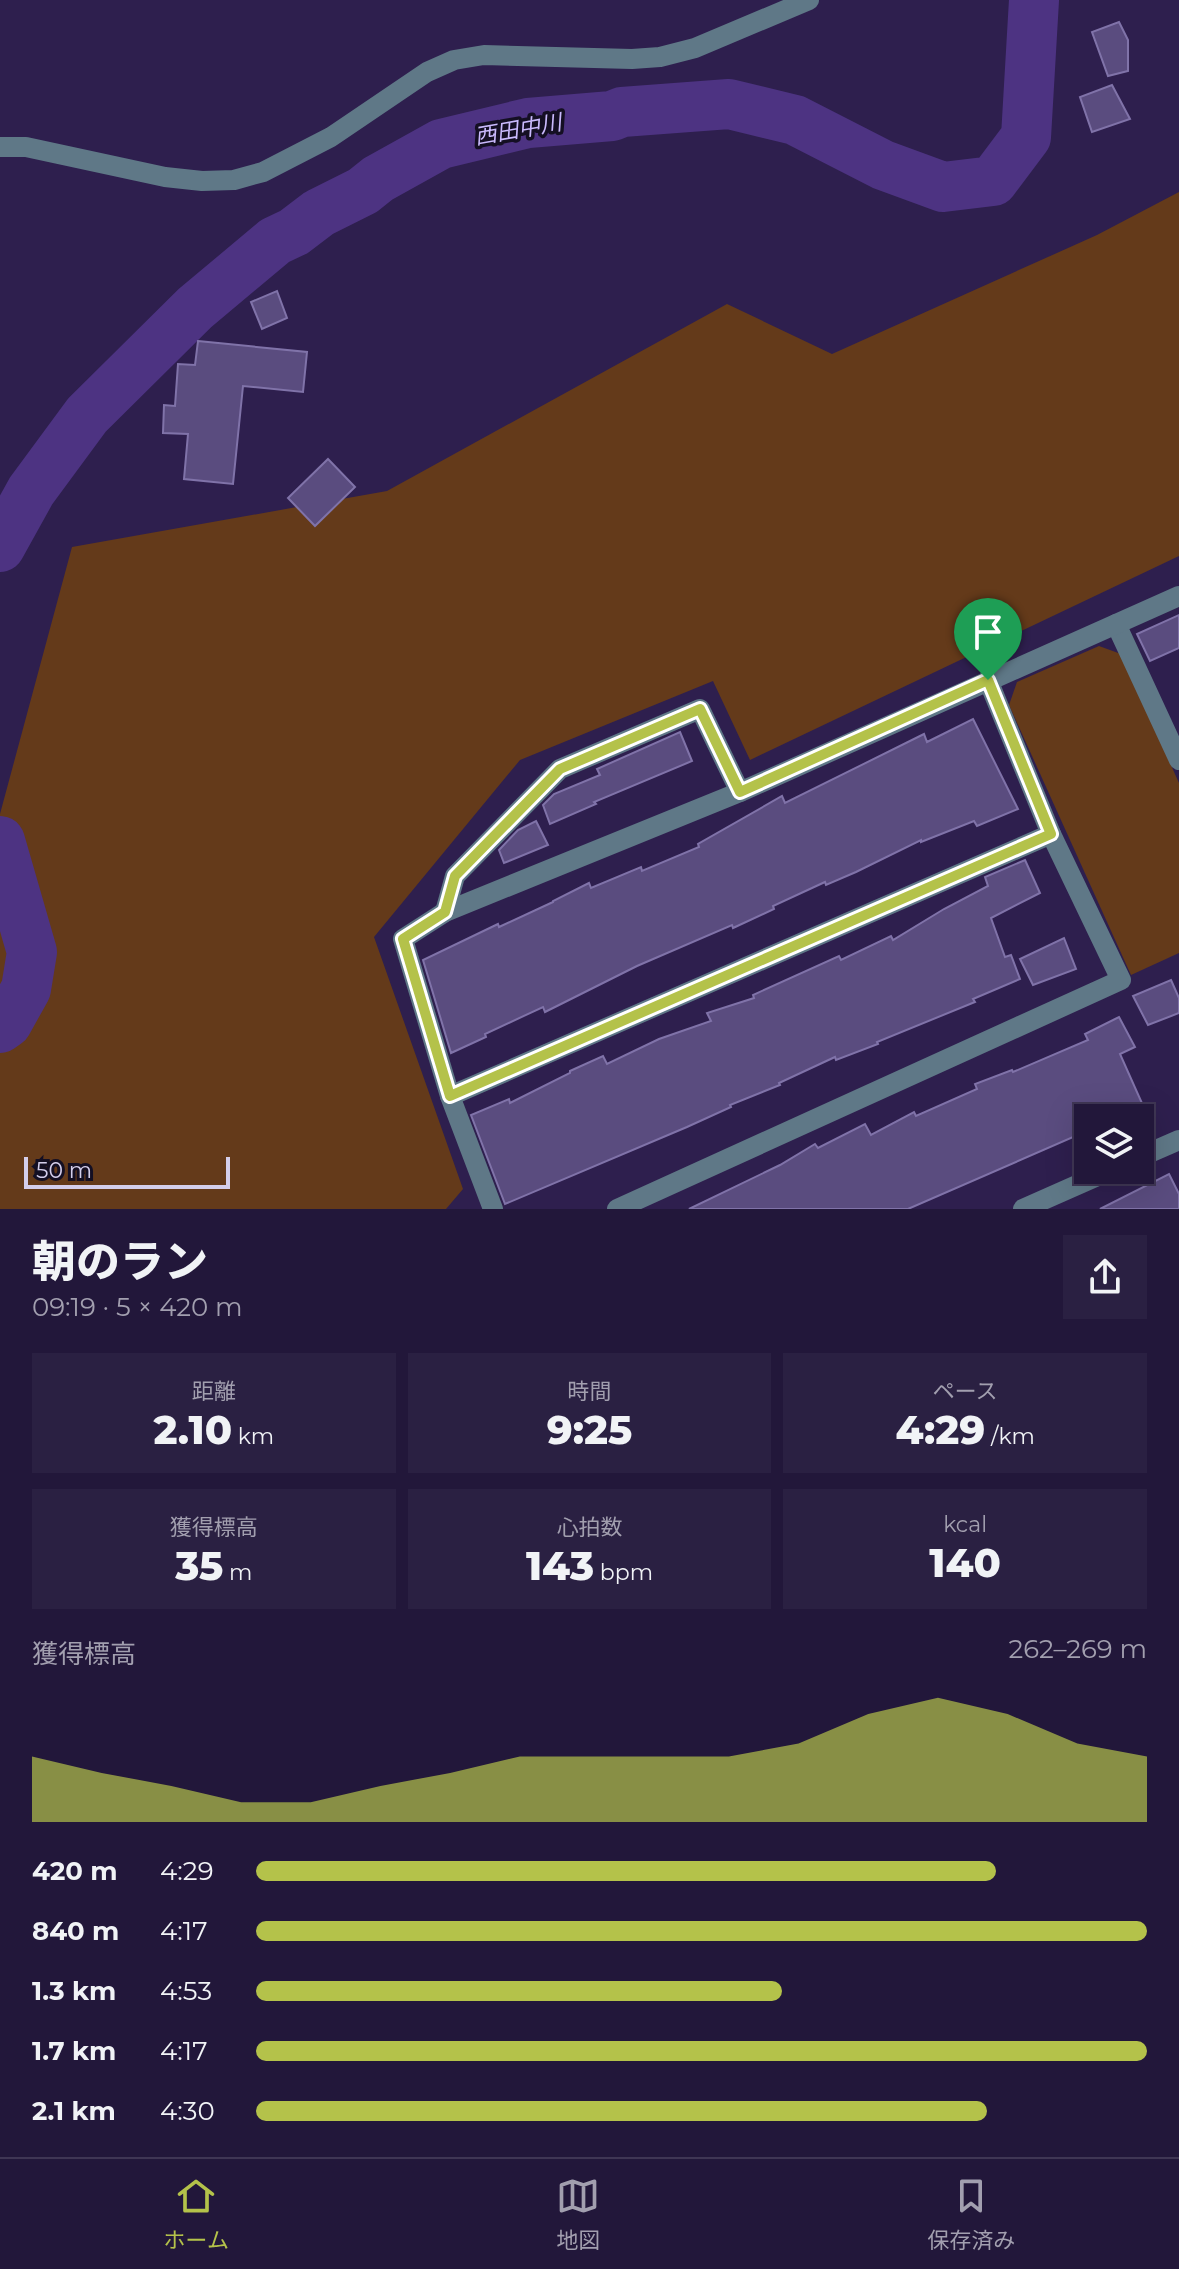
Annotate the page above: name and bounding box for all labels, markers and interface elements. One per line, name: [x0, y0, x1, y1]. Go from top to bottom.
water label: 西田中川: [472, 108, 566, 150]
pin: [954, 598, 1022, 680]
icon: arrive: [966, 610, 1010, 654]
map controls: [1074, 1104, 1154, 1184]
button: layers: [1074, 1104, 1154, 1184]
scale bar: [24, 1153, 230, 1189]
text: 50 m: [36, 1157, 92, 1184]
text: 朝のラン: [32, 1234, 208, 1288]
button: share: [1063, 1235, 1147, 1319]
text: 09:19 · 5 × 420 m: [32, 1291, 243, 1323]
text: 距離: [192, 1378, 236, 1405]
text: 時間: [567, 1378, 612, 1405]
text: ペース: [933, 1378, 998, 1405]
text: 2.10: [154, 1405, 232, 1454]
text: 9:25: [547, 1405, 632, 1454]
text: 4:29: [896, 1405, 985, 1454]
text: km: [232, 1423, 274, 1450]
text: /km: [985, 1423, 1035, 1450]
text: kcal: [943, 1511, 987, 1538]
text: 獲得標高: [170, 1514, 258, 1541]
text: 心拍数: [556, 1514, 623, 1541]
text: 140: [929, 1538, 1001, 1587]
text: 35: [175, 1541, 223, 1590]
text: 143: [526, 1541, 594, 1590]
text: m: [223, 1559, 252, 1586]
text: bpm: [594, 1559, 653, 1586]
text: 262–269 m: [1008, 1633, 1147, 1665]
text: 獲得標高: [32, 1638, 136, 1670]
text: 420 m: [32, 1855, 118, 1887]
text: 4:29: [160, 1855, 213, 1887]
text: 840 m: [32, 1915, 119, 1947]
text: 4:17: [160, 1915, 208, 1947]
text: 1.3 km: [32, 1975, 116, 2007]
text: 4:53: [160, 1975, 212, 2007]
text: 1.7 km: [32, 2035, 116, 2067]
text: 4:17: [160, 2035, 208, 2067]
text: 2.1 km: [32, 2095, 116, 2127]
text: 4:30: [160, 2095, 215, 2127]
tab: ホーム: [164, 2174, 229, 2254]
tab: 地図: [556, 2174, 600, 2254]
tab: 保存済み: [927, 2174, 1015, 2254]

